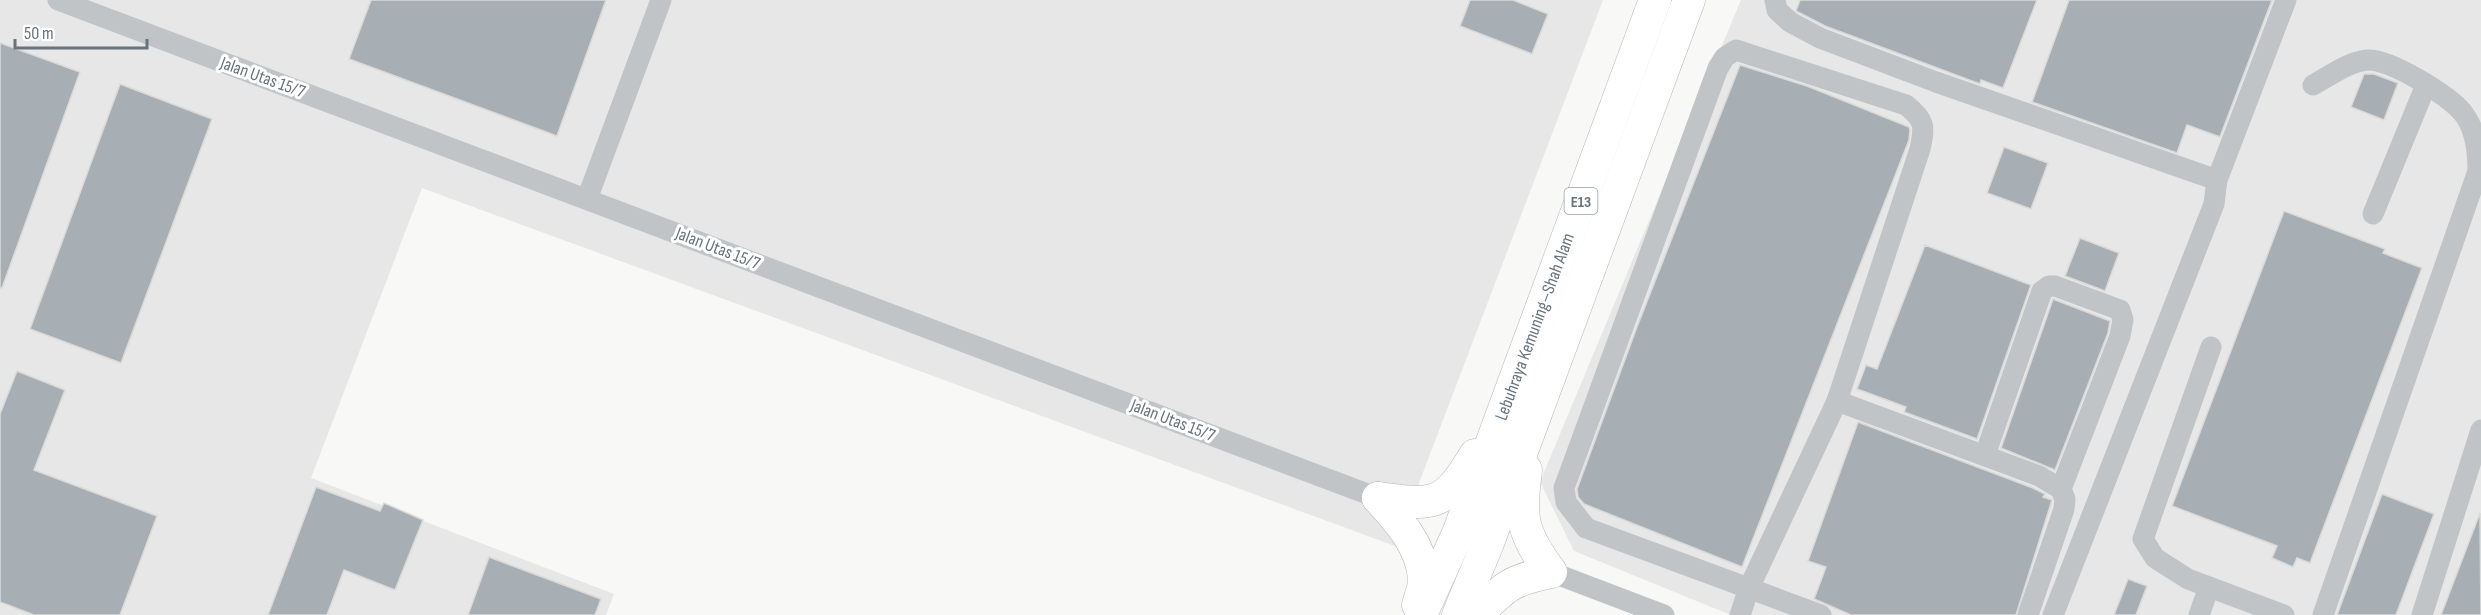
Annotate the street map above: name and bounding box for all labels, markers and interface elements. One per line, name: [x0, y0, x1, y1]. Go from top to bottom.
scale bar: [15, 12, 147, 50]
text: 50 m: [24, 23, 54, 44]
street label: Jalan Utas 15/7: [217, 52, 309, 103]
road number: E13: [1564, 188, 1598, 214]
street label: Jalan Utas 15/7: [672, 222, 764, 274]
street label: Lebuhraya Kemuning–Shah Alam: [1491, 230, 1579, 423]
street label: Jalan Utas 15/7: [1127, 394, 1219, 446]

